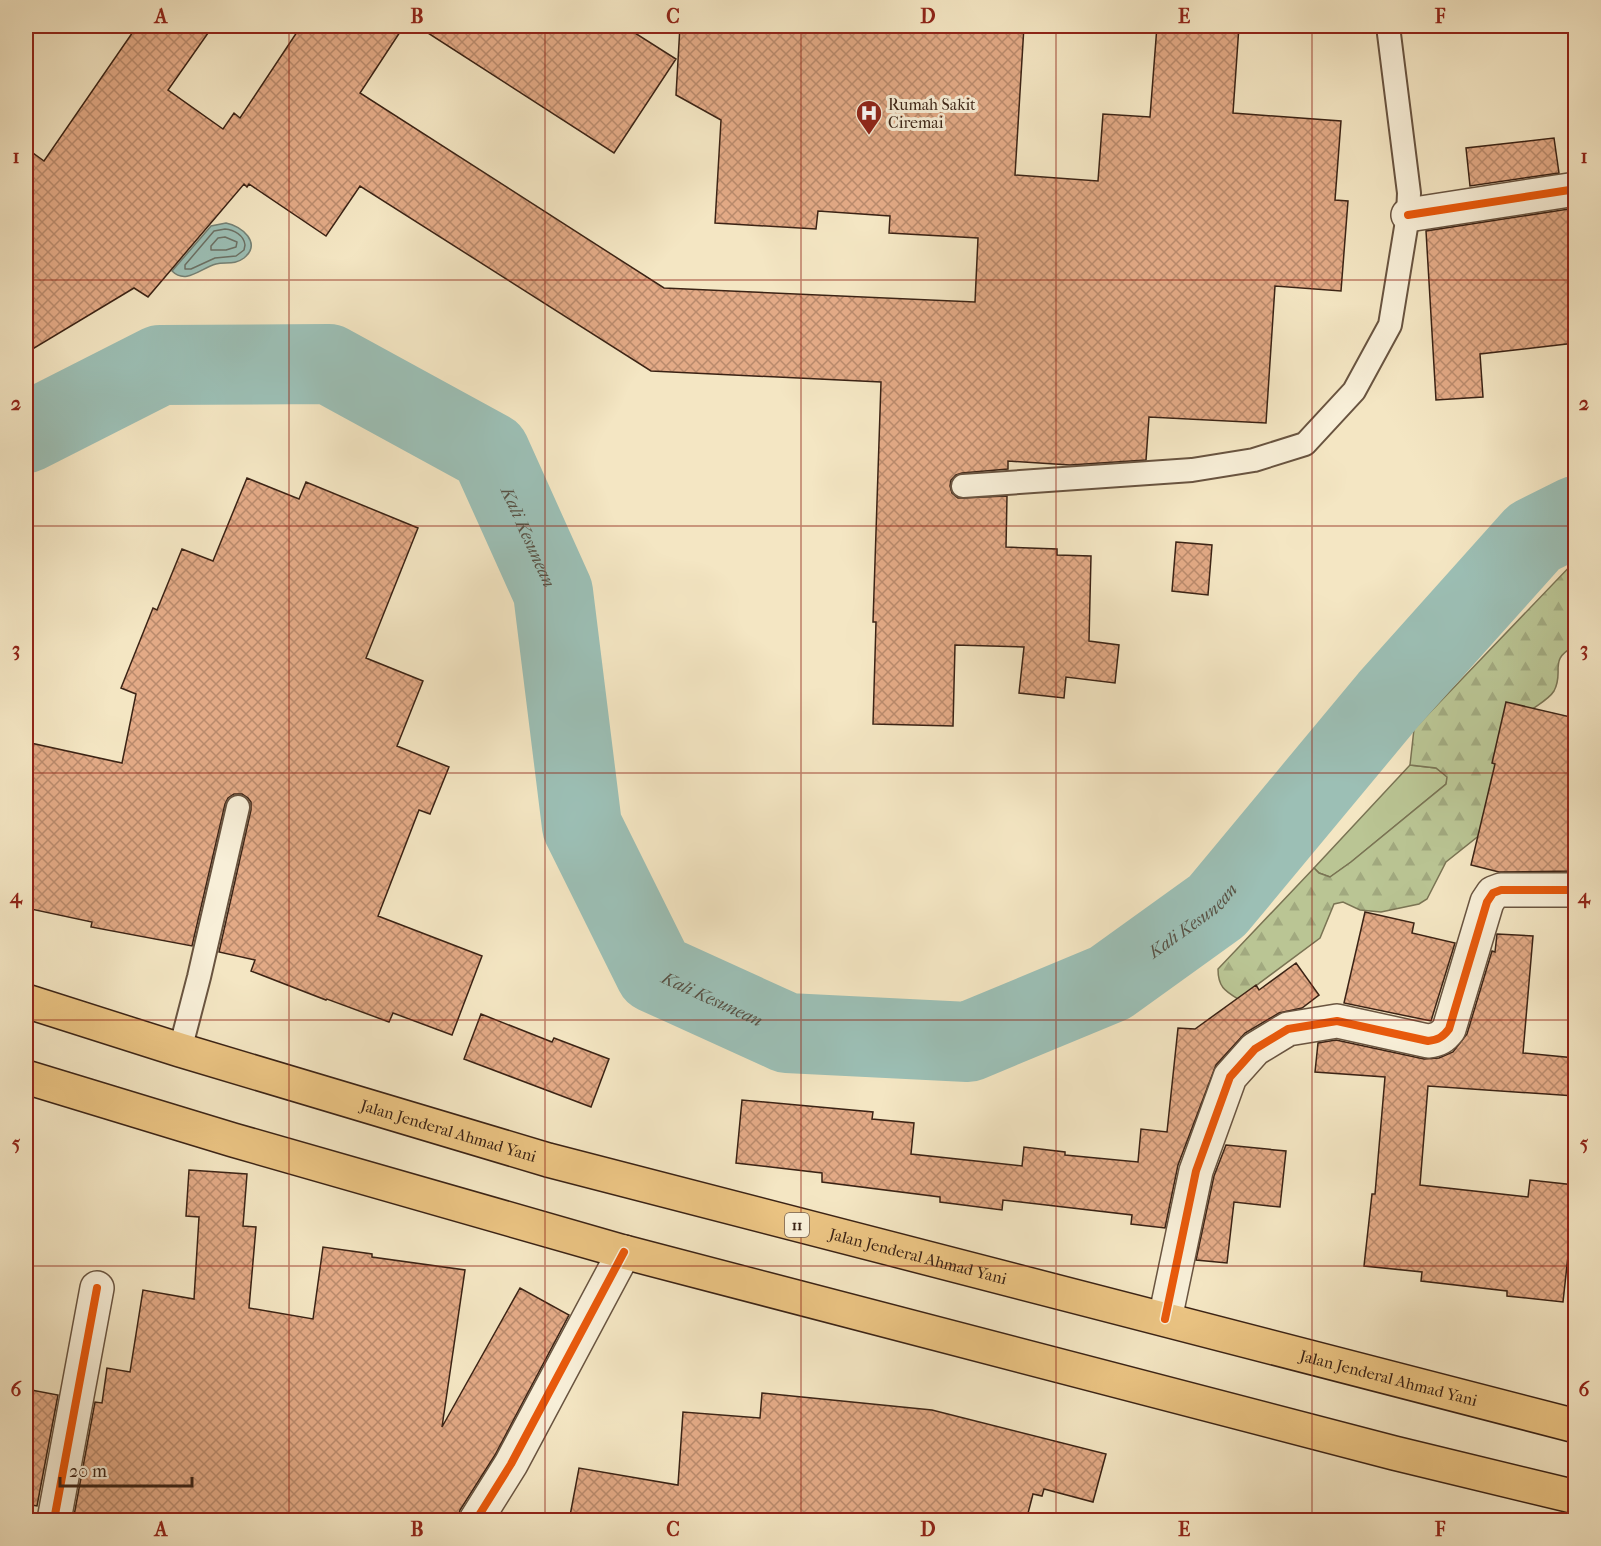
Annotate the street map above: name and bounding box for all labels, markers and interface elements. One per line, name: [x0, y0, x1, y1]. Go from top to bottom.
text: A: [153, 5, 169, 28]
text: B: [410, 5, 424, 28]
text: C: [666, 5, 680, 28]
text: D: [920, 5, 936, 28]
text: E: [1178, 5, 1190, 28]
text: F: [1434, 5, 1446, 28]
place label: Rumah Sakit Ciremai: [888, 95, 976, 132]
hospital icon: Rumah Sakit Ciremai: [854, 98, 884, 136]
text: 1: [12, 145, 20, 168]
text: 1: [1580, 145, 1588, 168]
text: 2: [11, 392, 21, 415]
text: 2: [1579, 392, 1589, 415]
water label: Kali Kesunean: [496, 482, 560, 591]
text: 3: [12, 638, 20, 661]
text: 3: [1580, 638, 1588, 661]
water label: Kali Kesunean: [1143, 879, 1242, 964]
text: 4: [9, 885, 23, 909]
text: 4: [1577, 885, 1591, 909]
water label: Kali Kesunean: [657, 966, 766, 1031]
street label: Jalan Jenderal Ahmad Yani: [357, 1094, 539, 1166]
text: 5: [12, 1132, 21, 1155]
text: 5: [1580, 1132, 1589, 1155]
road number: 11: [785, 1213, 809, 1237]
street label: Jalan Jenderal Ahmad Yani: [825, 1223, 1009, 1288]
street label: Jalan Jenderal Ahmad Yani: [1296, 1345, 1480, 1410]
text: 6: [11, 1378, 23, 1401]
text: 6: [1579, 1378, 1591, 1401]
scale bar: [60, 1450, 192, 1488]
text: 20 m: [69, 1461, 107, 1482]
text: A: [153, 1518, 169, 1541]
text: B: [410, 1518, 424, 1541]
text: C: [666, 1518, 680, 1541]
text: D: [920, 1518, 936, 1541]
text: E: [1178, 1518, 1190, 1541]
text: F: [1434, 1518, 1446, 1541]

